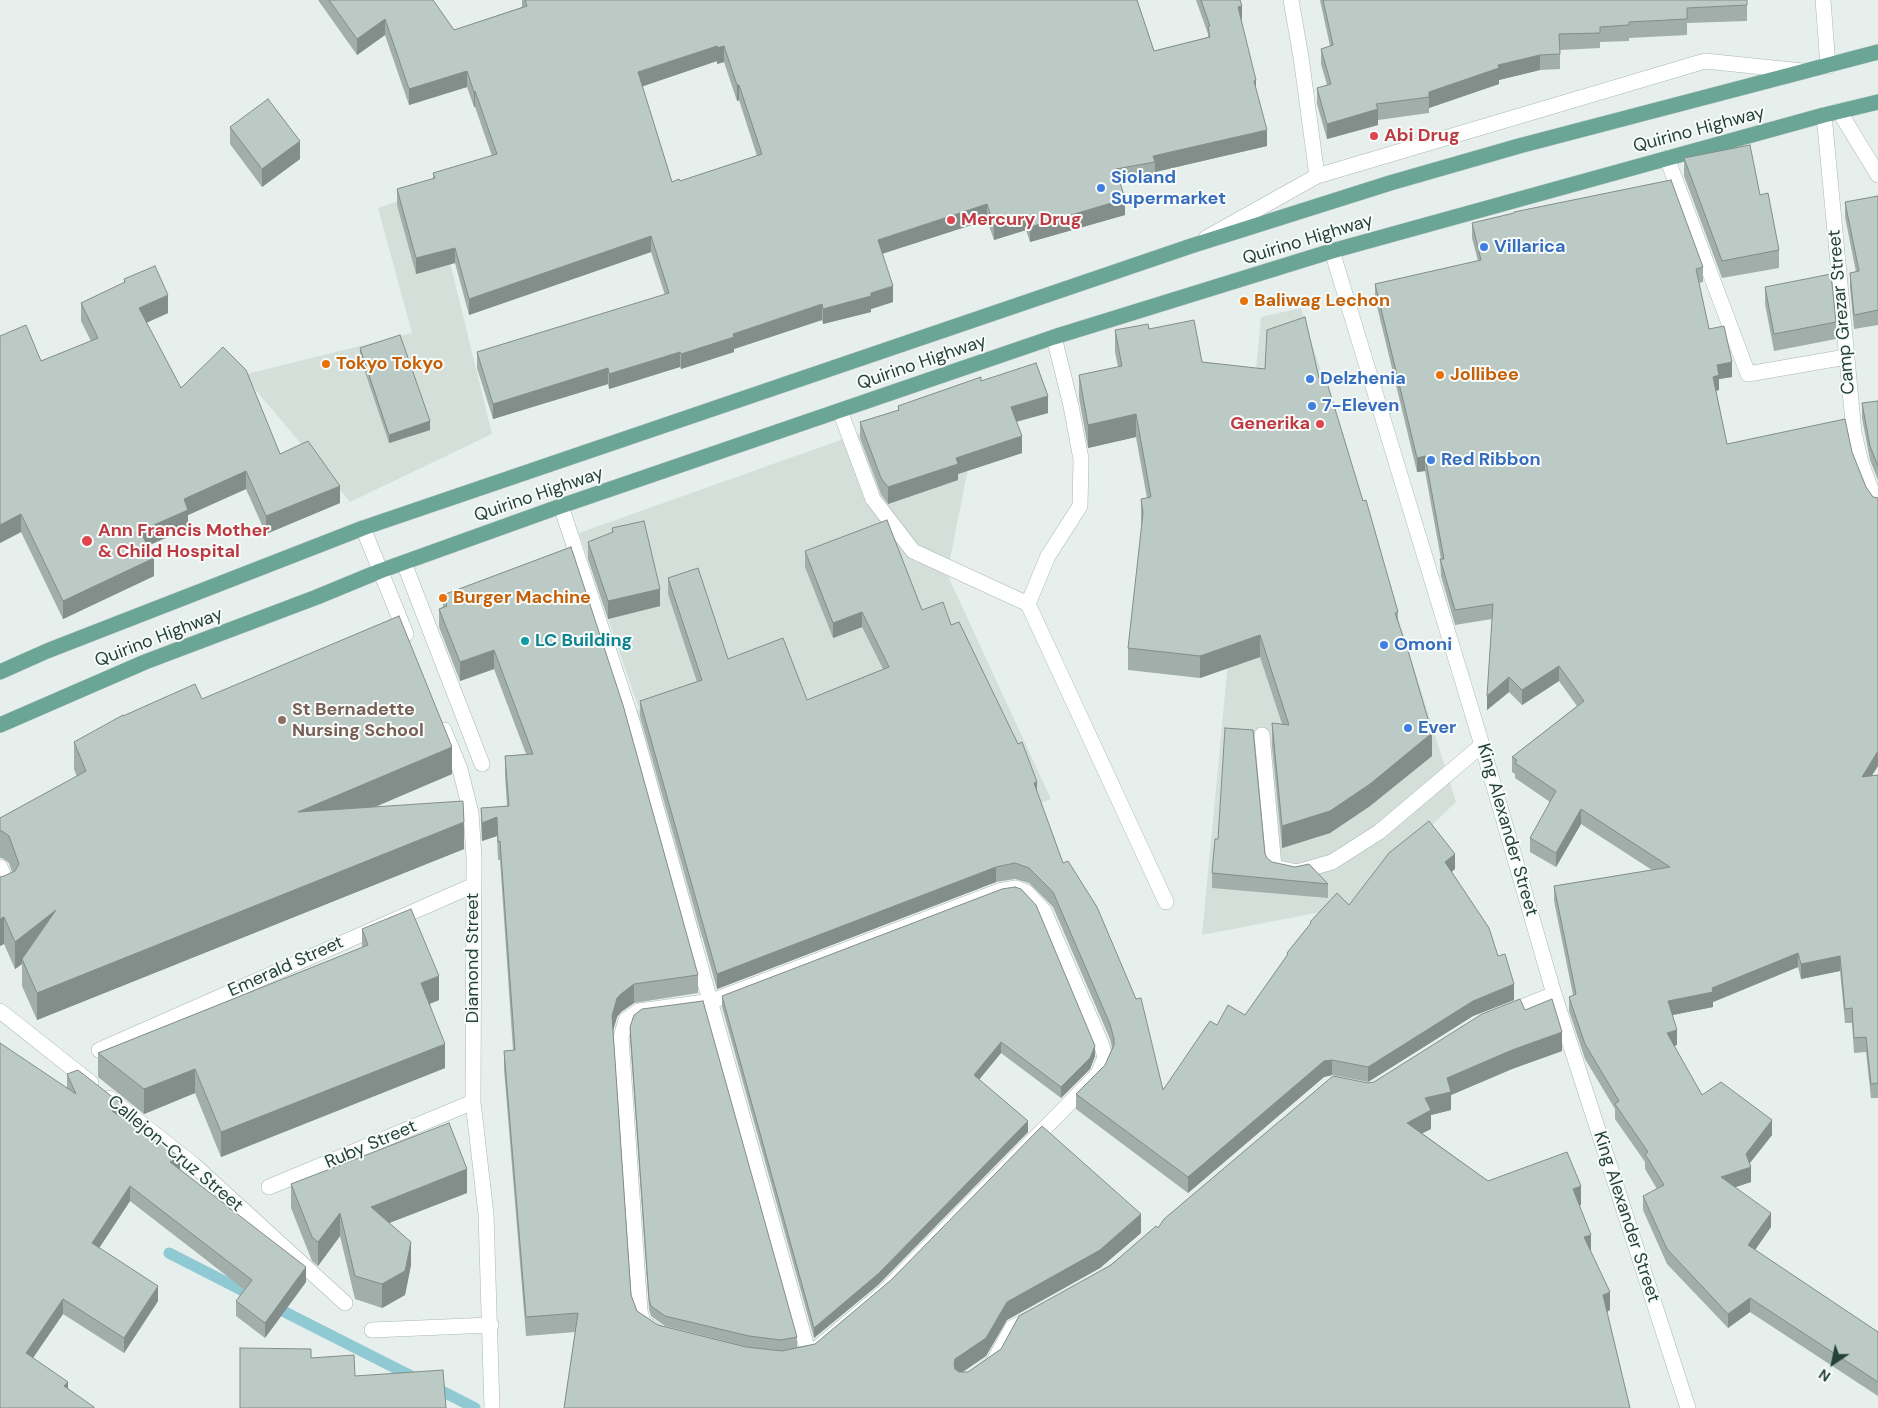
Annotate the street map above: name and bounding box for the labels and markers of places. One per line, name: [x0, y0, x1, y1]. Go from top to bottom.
place label: Abi Drug: [1384, 125, 1460, 147]
marker: Abi Drug: [1368, 130, 1380, 142]
place label: Sioland Supermarket: [1111, 167, 1226, 210]
marker: Sioland Supermarket: [1095, 182, 1107, 194]
place label: Mercury Drug: [961, 209, 1081, 231]
marker: Mercury Drug: [945, 214, 957, 226]
place label: Villarica: [1494, 236, 1566, 258]
marker: Villarica: [1478, 241, 1490, 253]
place label: Baliwag Lechon: [1254, 290, 1390, 312]
marker: Baliwag Lechon: [1238, 295, 1250, 307]
place label: Tokyo Tokyo: [336, 353, 443, 375]
marker: Tokyo Tokyo: [320, 358, 332, 370]
place label: Jollibee: [1450, 364, 1519, 386]
place label: Delzhenia: [1320, 368, 1406, 390]
marker: Jollibee: [1434, 369, 1446, 381]
marker: Delzhenia: [1304, 373, 1316, 385]
place label: 7-Eleven: [1322, 395, 1399, 417]
marker: 7-Eleven: [1306, 400, 1318, 412]
place label: Generika: [1230, 413, 1310, 435]
marker: Generika: [1314, 418, 1326, 430]
place label: Red Ribbon: [1441, 449, 1541, 471]
marker: Red Ribbon: [1425, 454, 1437, 466]
place label: Ann Francis Mother & Child Hospital: [98, 520, 270, 562]
marker: Ann Francis Mother & Child Hospital: [80, 534, 94, 548]
place label: Burger Machine: [453, 587, 591, 609]
marker: Burger Machine: [437, 592, 449, 604]
place label: LC Building: [535, 630, 632, 652]
place label: Omoni: [1394, 634, 1452, 656]
marker: LC Building: [519, 635, 531, 647]
marker: Omoni: [1378, 639, 1390, 651]
place label: St Bernadette Nursing School: [292, 699, 424, 742]
marker: St Bernadette Nursing School: [276, 714, 288, 726]
place label: Ever: [1418, 717, 1456, 739]
marker: Ever: [1402, 722, 1414, 734]

